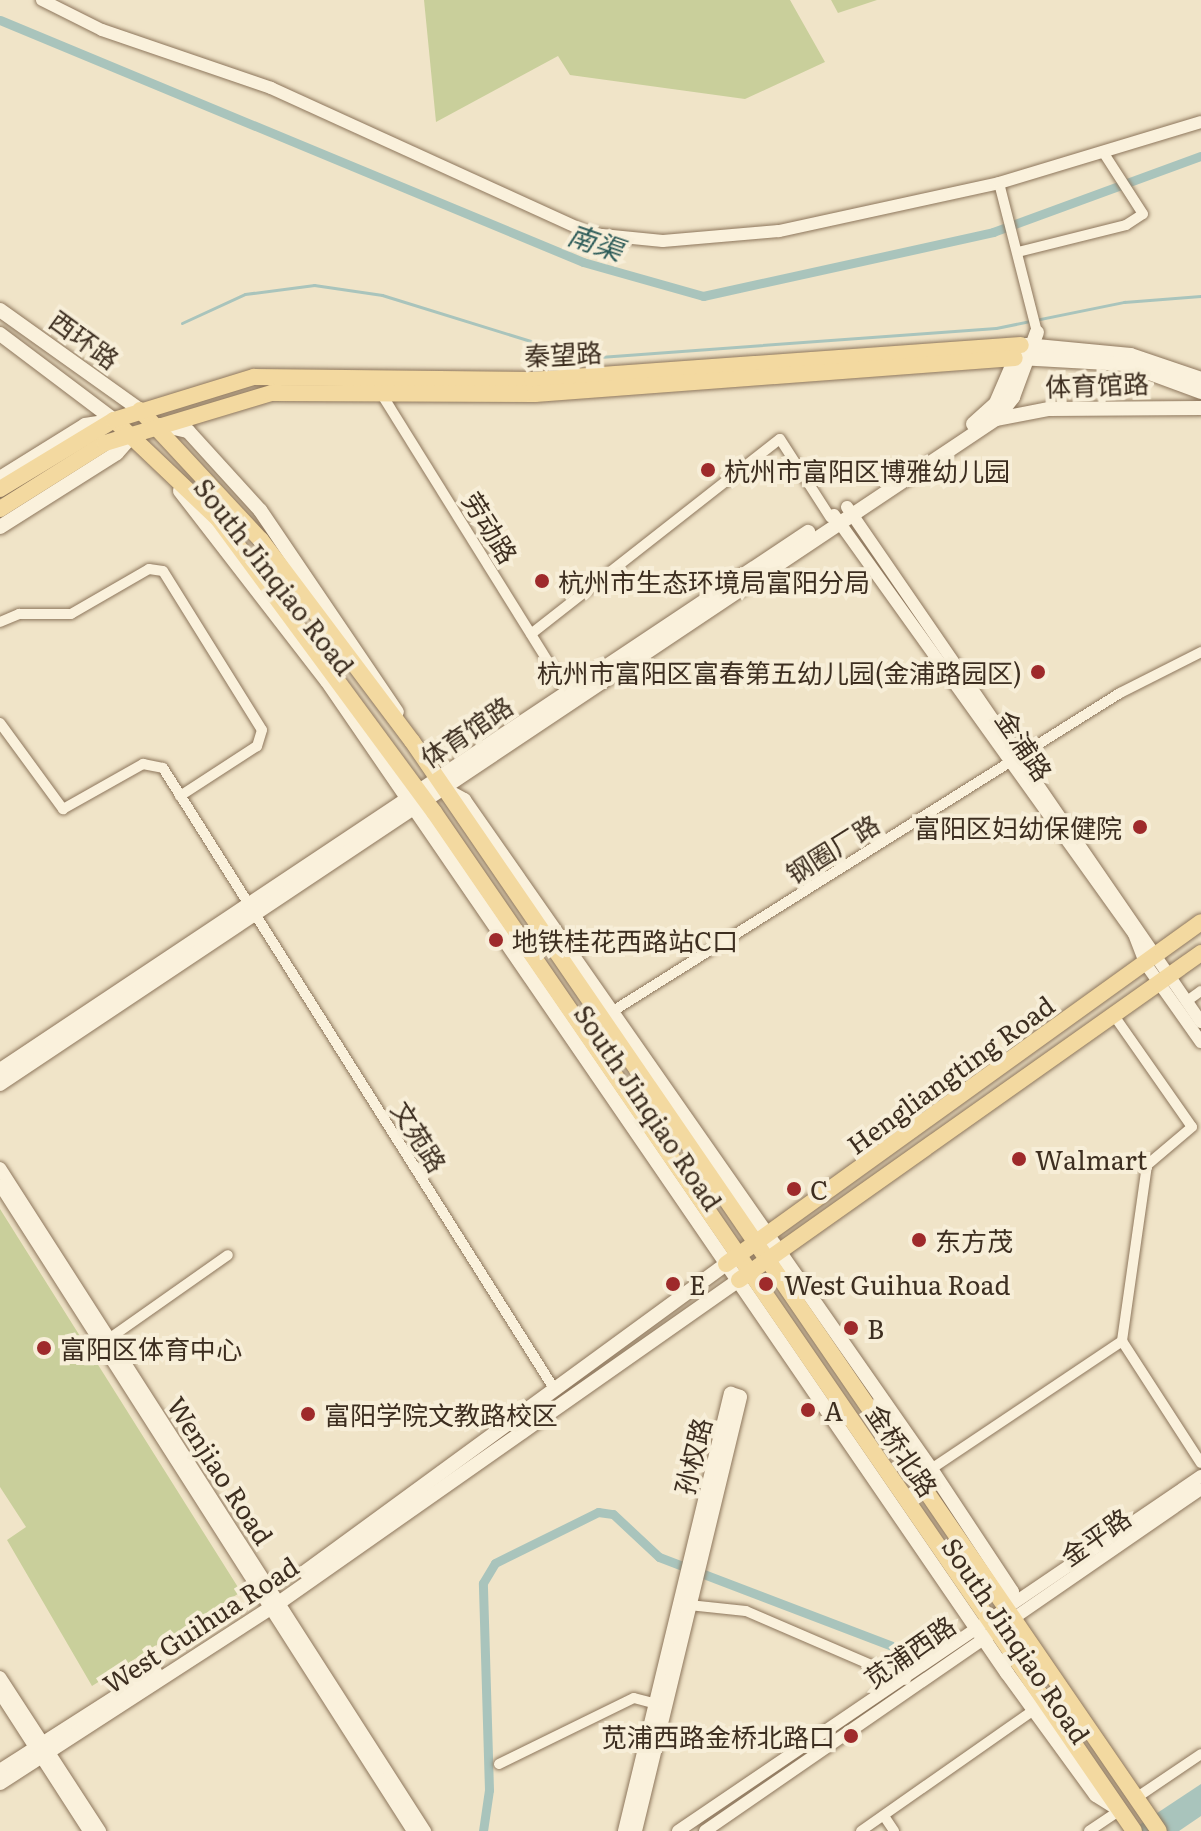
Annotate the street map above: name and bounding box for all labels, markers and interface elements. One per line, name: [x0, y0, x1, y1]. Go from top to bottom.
water label: 南渠: [564, 216, 628, 266]
street label: 西环路: [44, 303, 126, 375]
street label: 秦望路: [523, 335, 603, 371]
street label: 体育馆路: [1044, 367, 1150, 401]
place label: 杭州市富阳区博雅幼儿园: [724, 454, 1010, 486]
marker: 杭州市富阳区博雅幼儿园: [699, 461, 717, 479]
street label: South Jinqiao Road: [189, 471, 361, 681]
street label: 劳动路: [457, 486, 525, 568]
place label: 杭州市生态环境局富阳分局: [558, 565, 870, 597]
marker: 杭州市生态环境局富阳分局: [533, 572, 551, 590]
place label: 杭州市富阳区富春第五幼儿园(金浦路园区): [537, 656, 1022, 688]
marker: 杭州市富阳区富春第五幼儿园(金浦路园区): [1029, 663, 1047, 681]
street label: 体育馆路: [414, 689, 518, 773]
street label: 金浦路: [990, 704, 1060, 786]
street label: 钢圈厂路: [780, 807, 884, 889]
place label: 富阳区妇幼保健院: [914, 811, 1122, 843]
marker: 富阳区妇幼保健院: [1129, 816, 1151, 838]
place label: 地铁桂花西路站C口: [512, 924, 738, 956]
marker: 地铁桂花西路站C口: [487, 931, 505, 949]
street label: Hengliangting Road: [840, 988, 1060, 1160]
street label: South Jinqiao Road: [569, 998, 729, 1216]
street label: 文苑路: [386, 1095, 454, 1177]
place label: Walmart: [1035, 1143, 1147, 1175]
marker: Walmart: [1010, 1150, 1028, 1168]
place label: C: [810, 1173, 828, 1205]
marker: C: [785, 1180, 803, 1198]
place label: 东方茂: [935, 1224, 1013, 1256]
marker: 东方茂: [910, 1231, 928, 1249]
place label: E: [689, 1268, 706, 1300]
place label: West Guihua Road: [784, 1268, 1010, 1300]
marker: West Guihua Road: [755, 1273, 777, 1295]
marker: E: [664, 1275, 682, 1293]
place label: B: [867, 1312, 884, 1344]
marker: B: [842, 1319, 860, 1337]
place label: 富阳区体育中心: [60, 1332, 242, 1364]
marker: 富阳区体育中心: [35, 1339, 53, 1357]
street label: Wenjiao Road: [162, 1390, 280, 1550]
place label: A: [824, 1394, 843, 1426]
place label: 富阳学院文教路校区: [324, 1398, 558, 1430]
street label: 金桥北路: [861, 1398, 945, 1502]
marker: A: [799, 1401, 817, 1419]
marker: 富阳学院文教路校区: [299, 1405, 317, 1423]
street label: 孙权路: [667, 1414, 717, 1498]
street label: 金平路: [1054, 1501, 1136, 1571]
street label: South Jinqiao Road: [937, 1531, 1097, 1749]
street label: West Guihua Road: [97, 1549, 303, 1699]
street label: 苋浦西路: [857, 1608, 961, 1694]
place label: 苋浦西路金桥北路口: [601, 1720, 835, 1752]
marker: 苋浦西路金桥北路口: [842, 1727, 860, 1745]

